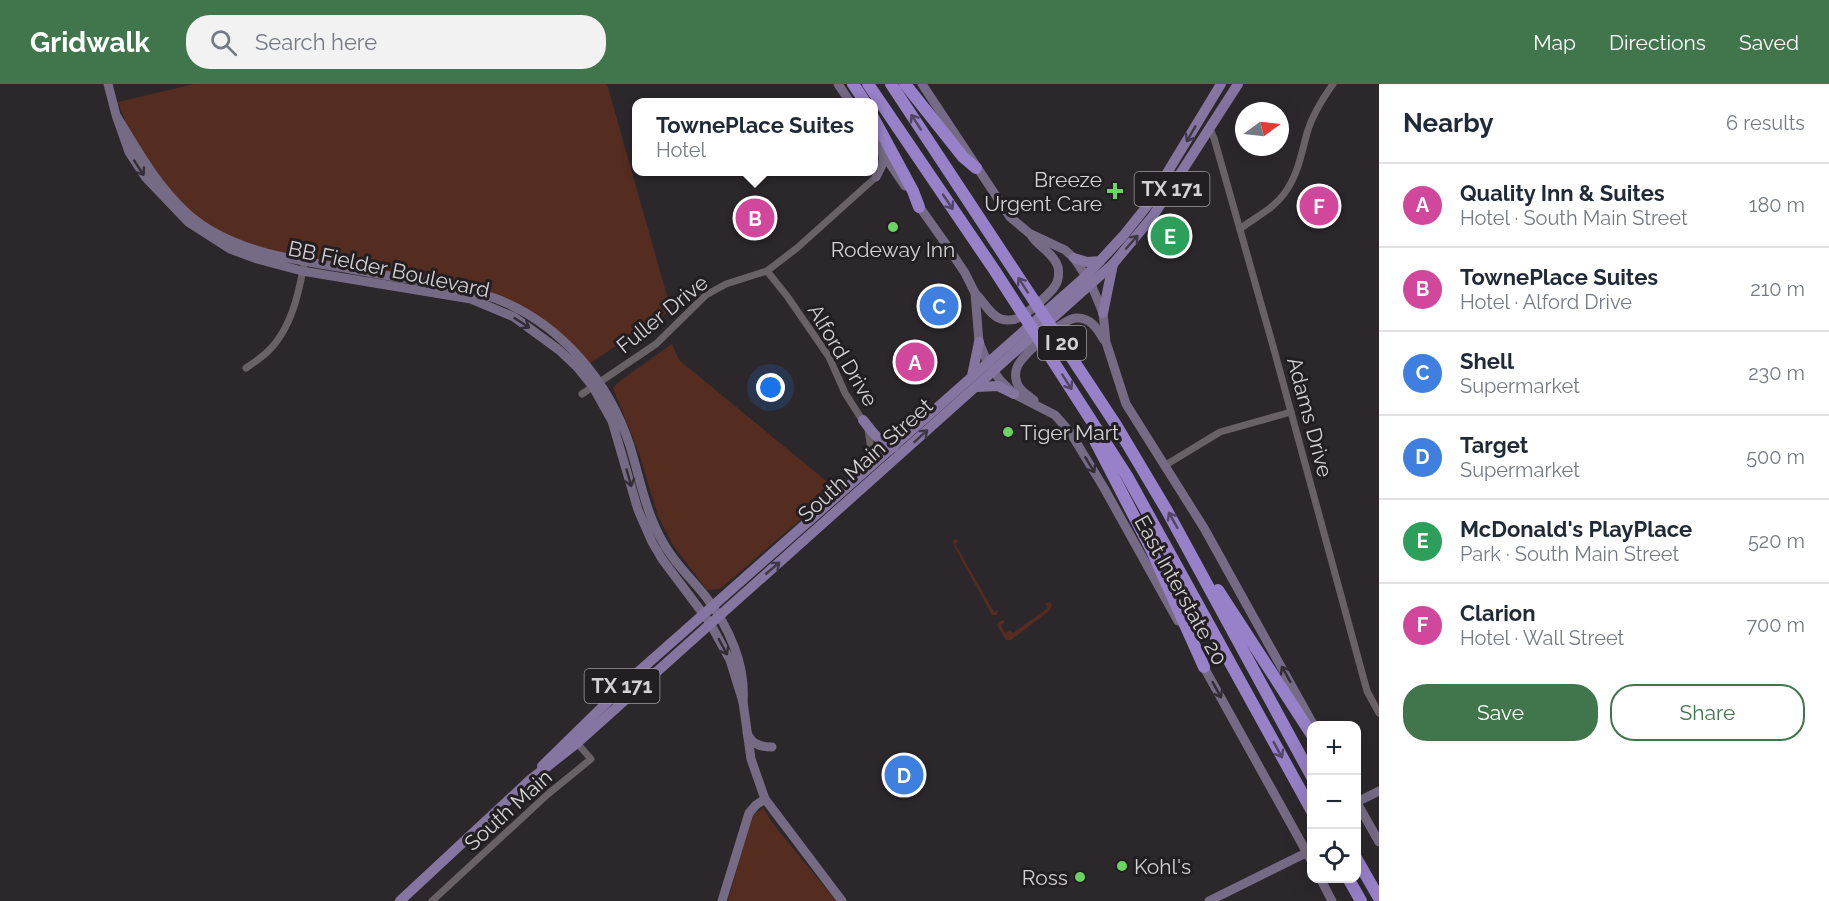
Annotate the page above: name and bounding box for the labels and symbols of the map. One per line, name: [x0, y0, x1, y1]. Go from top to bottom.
north arrow: [1235, 102, 1289, 156]
one-way arrow: [910, 114, 922, 131]
one-way arrow: [1185, 125, 1197, 142]
one-way arrow: [134, 159, 146, 176]
place label: Breeze Urgent Care: [984, 167, 1102, 216]
road number: TX 171: [1134, 172, 1210, 206]
marker: Breeze Urgent Care: [1106, 182, 1124, 200]
pin: F: [1300, 184, 1338, 228]
one-way arrow: [942, 193, 954, 210]
pin: B: [736, 196, 774, 240]
pin: E: [1150, 214, 1190, 258]
marker: Rodeway Inn: [886, 220, 900, 234]
street label: BB Fielder Boulevard: [286, 235, 492, 303]
one-way arrow: [1125, 235, 1139, 250]
place label: Rodeway Inn: [831, 237, 955, 262]
street label: Fuller Drive: [611, 270, 713, 358]
one-way arrow: [1017, 277, 1029, 293]
pin: C: [920, 284, 958, 328]
street label: Alford Drive: [803, 299, 883, 411]
one-way arrow: [513, 317, 530, 329]
road number: I 20: [1038, 326, 1086, 360]
pin: A: [896, 340, 934, 384]
street label: Adams Drive: [1282, 354, 1338, 480]
your location: [756, 373, 785, 402]
one-way arrow: [1061, 373, 1073, 390]
street label: South Main Street: [793, 393, 937, 527]
place label: Tiger Mart: [1020, 420, 1119, 445]
marker: Tiger Mart: [1001, 425, 1015, 439]
one-way arrow: [913, 429, 928, 443]
one-way arrow: [1085, 456, 1097, 473]
one-way arrow: [624, 468, 635, 487]
street label: East Interstate 20: [1129, 511, 1233, 669]
one-way arrow: [1167, 512, 1179, 529]
one-way arrow: [765, 561, 780, 575]
one-way arrow: [717, 638, 729, 655]
one-way arrow: [1280, 666, 1292, 683]
road number: TX 171: [584, 669, 660, 703]
one-way arrow: [1211, 681, 1223, 698]
one-way arrow: [1272, 741, 1284, 758]
pin: D: [884, 752, 924, 798]
street label: South Main: [459, 764, 557, 856]
place label: Kohl's: [1134, 854, 1191, 879]
marker: Kohl's: [1115, 859, 1129, 873]
place label: Ross: [1022, 865, 1068, 890]
marker: Ross: [1073, 870, 1087, 884]

